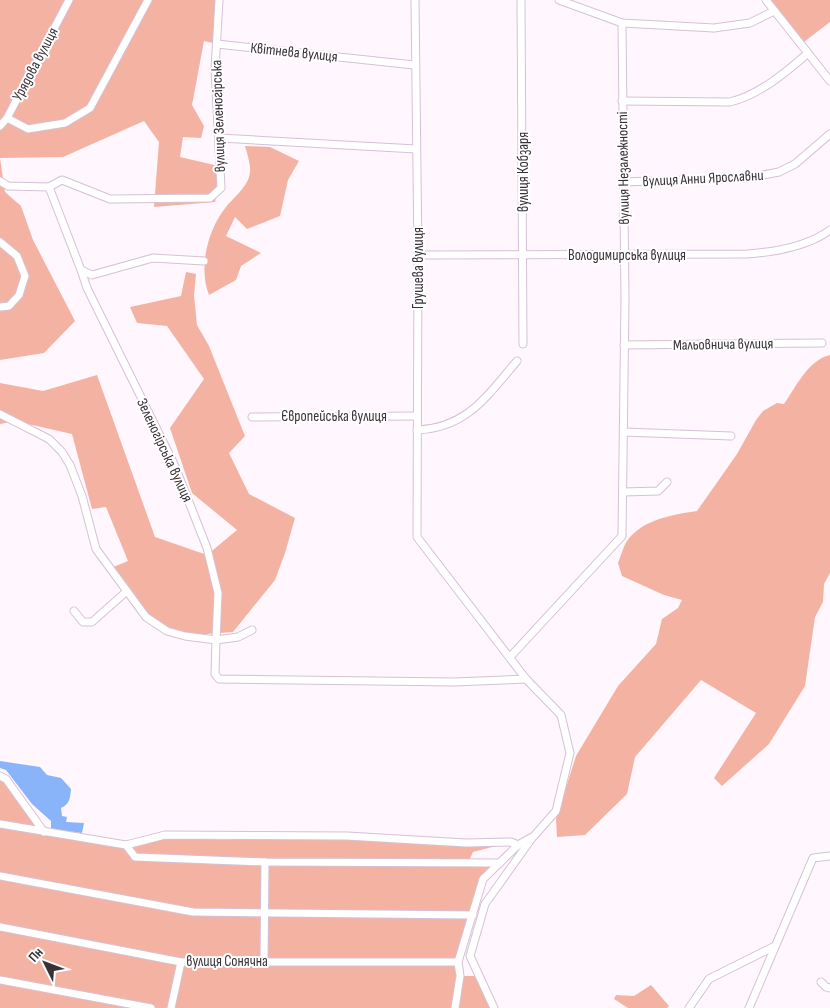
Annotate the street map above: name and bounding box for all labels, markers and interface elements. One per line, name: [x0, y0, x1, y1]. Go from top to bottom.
street label: Урядова вулиця: [8, 24, 63, 104]
street label: Квітнева вулиця: [249, 38, 339, 67]
street label: вулиця Зеленогірська: [207, 59, 230, 172]
street label: вулиця Незалежності: [613, 111, 634, 225]
street label: вулиця Кобзаря: [514, 132, 533, 212]
street label: вулиця Анни Ярославни: [642, 166, 764, 191]
street label: Грушева вулиця: [409, 227, 428, 309]
street label: Володимирська вулиця: [568, 246, 686, 265]
street label: Мальовнича вулиця: [673, 334, 773, 355]
street label: Зеленогірська вулиця: [132, 395, 197, 505]
street label: Європейська вулиця: [281, 407, 387, 426]
north arrow: [20, 938, 70, 988]
text: Пн: [25, 944, 47, 965]
street label: вулиця Сонячна: [186, 952, 268, 971]

